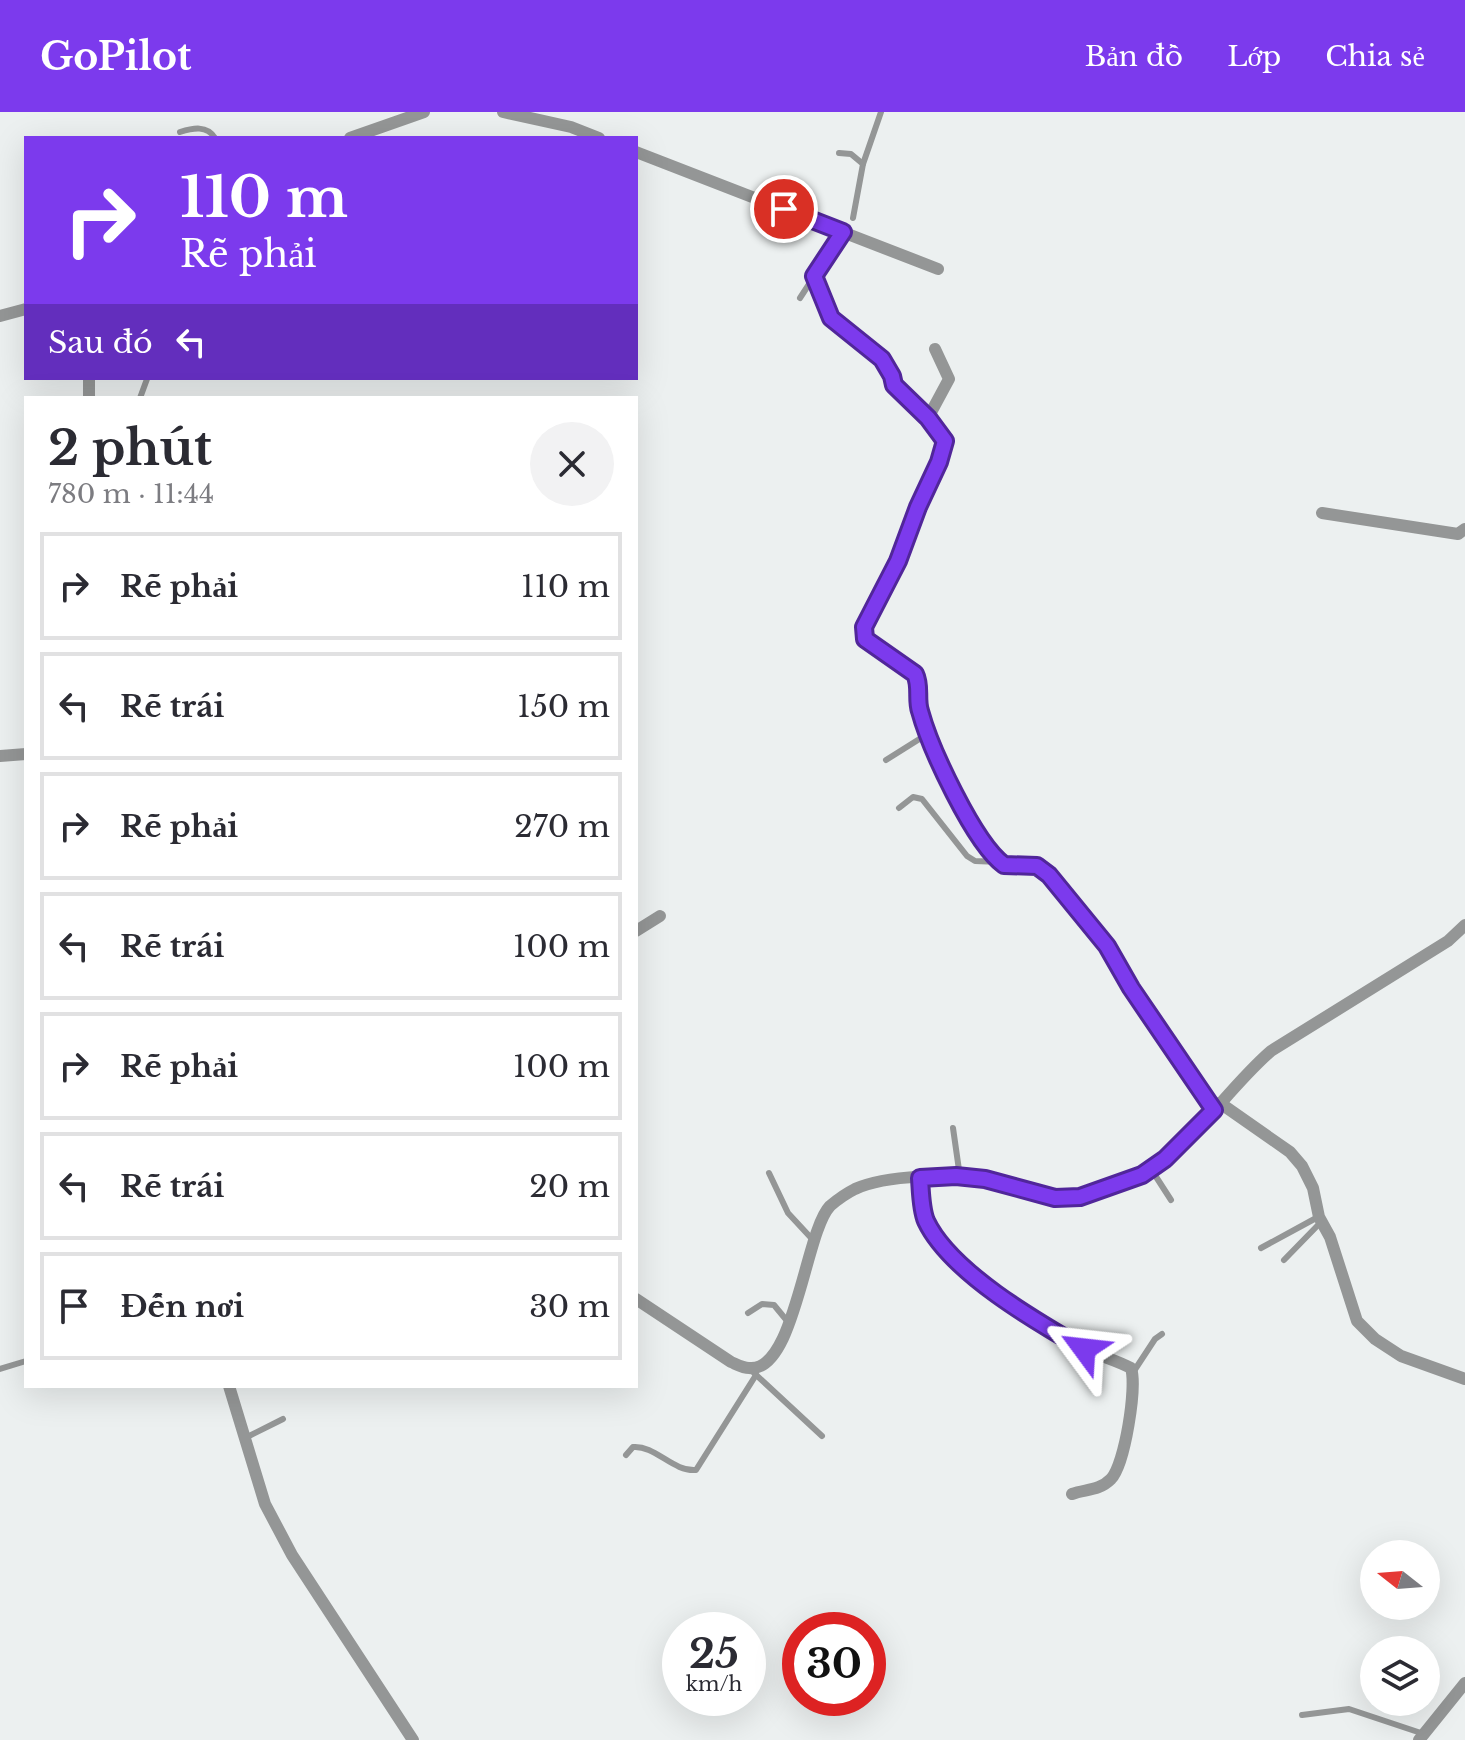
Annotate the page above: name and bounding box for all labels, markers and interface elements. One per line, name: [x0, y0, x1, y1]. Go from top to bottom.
text: GoPilot: [40, 33, 192, 80]
text: Bản đồ: [1085, 39, 1183, 74]
text: Lớp: [1227, 39, 1281, 74]
text: Chia sẻ: [1325, 39, 1425, 74]
text: 110 m: [180, 163, 348, 232]
icon: right: [48, 168, 152, 272]
pin: [750, 175, 818, 243]
icon: arrive: [762, 187, 806, 231]
text: Rẽ phải: [180, 232, 317, 277]
icon: left: [169, 320, 213, 364]
text: Sau đó: [48, 324, 153, 361]
text: 2 phút: [48, 418, 212, 478]
button: close: [530, 422, 614, 506]
text: 780 m · 11:44: [48, 478, 214, 510]
icon: right: [52, 564, 96, 608]
text: Rẽ phải: [120, 568, 238, 605]
text: 110 m: [521, 568, 610, 605]
icon: left: [52, 684, 96, 728]
text: Rẽ trái: [120, 688, 224, 725]
text: 150 m: [517, 688, 610, 725]
icon: right: [52, 804, 96, 848]
text: Rẽ phải: [120, 808, 238, 845]
text: 270 m: [514, 808, 610, 845]
icon: left: [52, 924, 96, 968]
text: Rẽ trái: [120, 928, 224, 965]
text: 100 m: [513, 928, 610, 965]
icon: right: [52, 1044, 96, 1088]
text: Rẽ phải: [120, 1048, 238, 1085]
text: 100 m: [513, 1048, 610, 1085]
icon: left: [52, 1164, 96, 1208]
text: Rẽ trái: [120, 1168, 224, 1205]
text: 20 m: [529, 1168, 610, 1205]
icon: arrive: [52, 1284, 96, 1328]
text: Đến nơi: [120, 1288, 244, 1325]
text: 30 m: [529, 1288, 610, 1325]
position arrow: [1042, 1307, 1126, 1391]
north arrow: [1360, 1540, 1440, 1620]
map controls: [1360, 1540, 1440, 1716]
speed limit sign: 30: [782, 1612, 886, 1716]
text: 25: [689, 1629, 739, 1679]
button: layers: [1360, 1636, 1440, 1716]
text: km/h: [686, 1672, 742, 1696]

